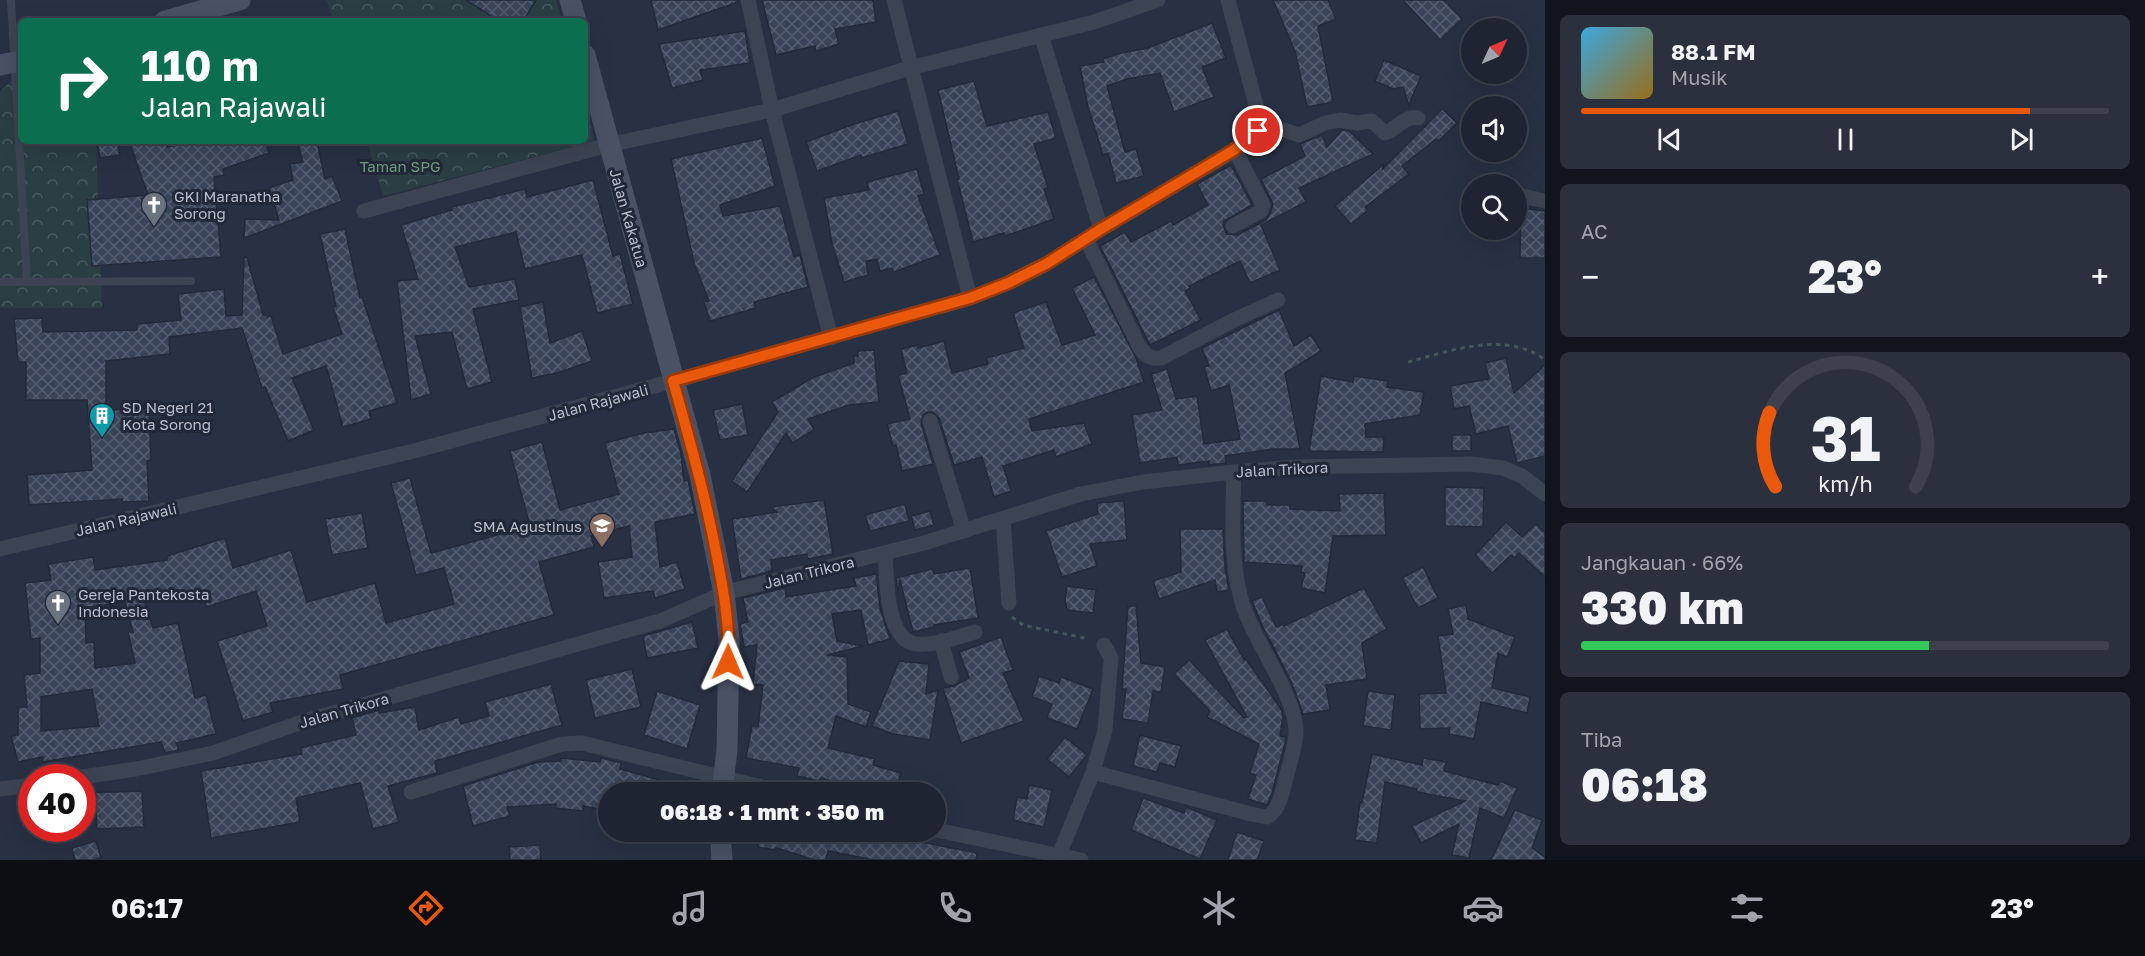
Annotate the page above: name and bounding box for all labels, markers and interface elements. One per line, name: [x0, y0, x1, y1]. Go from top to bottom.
north arrow: [1461, 18, 1527, 84]
map controls: [1461, 18, 1527, 240]
text: 88.1 FM: [1671, 38, 1756, 65]
text: 110 m: [141, 40, 259, 90]
icon: right: [42, 42, 120, 120]
text: Musik: [1671, 65, 1728, 89]
text: Jalan Rajawali: [141, 91, 327, 123]
button: sound: [1461, 96, 1527, 162]
pin: [1232, 105, 1283, 156]
icon: arrive: [1241, 114, 1274, 147]
icon: previous: [1653, 123, 1686, 156]
icon: pause: [1829, 123, 1862, 156]
icon: next: [2005, 123, 2038, 156]
park label: Taman SPG: [359, 157, 441, 175]
street label: Jalan Kakatua: [606, 167, 652, 269]
button: search: [1461, 174, 1527, 240]
place label: GKI Maranatha Sorong: [174, 187, 280, 222]
church icon: GKI Maranatha Sorong: [139, 190, 169, 228]
text: AC: [1581, 219, 1608, 243]
text: 23°: [1808, 249, 1882, 303]
text: −: [1581, 257, 1599, 296]
text: +: [2091, 257, 2109, 296]
street label: Jalan Rajawali: [546, 380, 650, 424]
place label: SD Negeri 21 Kota Sorong: [122, 398, 213, 433]
text: 31: [1810, 400, 1880, 475]
building icon: SD Negeri 21 Kota Sorong: [87, 401, 117, 439]
street label: Jalan Trikora: [1235, 458, 1329, 480]
text: km/h: [1818, 471, 1872, 497]
street label: Jalan Rajawali: [74, 499, 178, 539]
school or university icon: SMA Agustinus: [587, 511, 617, 549]
place label: SMA Agustinus: [473, 517, 582, 535]
text: Jangkauan · 66%: [1581, 550, 1743, 574]
street label: Jalan Trikora: [762, 552, 856, 592]
text: 330 km: [1581, 580, 1744, 634]
place label: Gereja Pantekosta Indonesia: [78, 585, 209, 620]
church icon: Gereja Pantekosta Indonesia: [43, 588, 73, 626]
position arrow: [696, 630, 760, 694]
street label: Jalan Trikora: [297, 689, 391, 731]
text: Tiba: [1581, 727, 1622, 751]
text: 06:18: [1581, 757, 1708, 811]
speed limit sign: 40: [18, 764, 96, 842]
text: 06:18 · 1 mnt · 350 m: [660, 798, 884, 825]
icon: directions: [405, 887, 447, 929]
icon: music: [669, 887, 711, 929]
icon: phone: [934, 887, 976, 929]
icon: climate: [1198, 887, 1240, 929]
icon: car: [1462, 887, 1504, 929]
icon: filters: [1726, 887, 1768, 929]
text: 06:17: [111, 892, 183, 924]
text: 23°: [1990, 892, 2034, 924]

